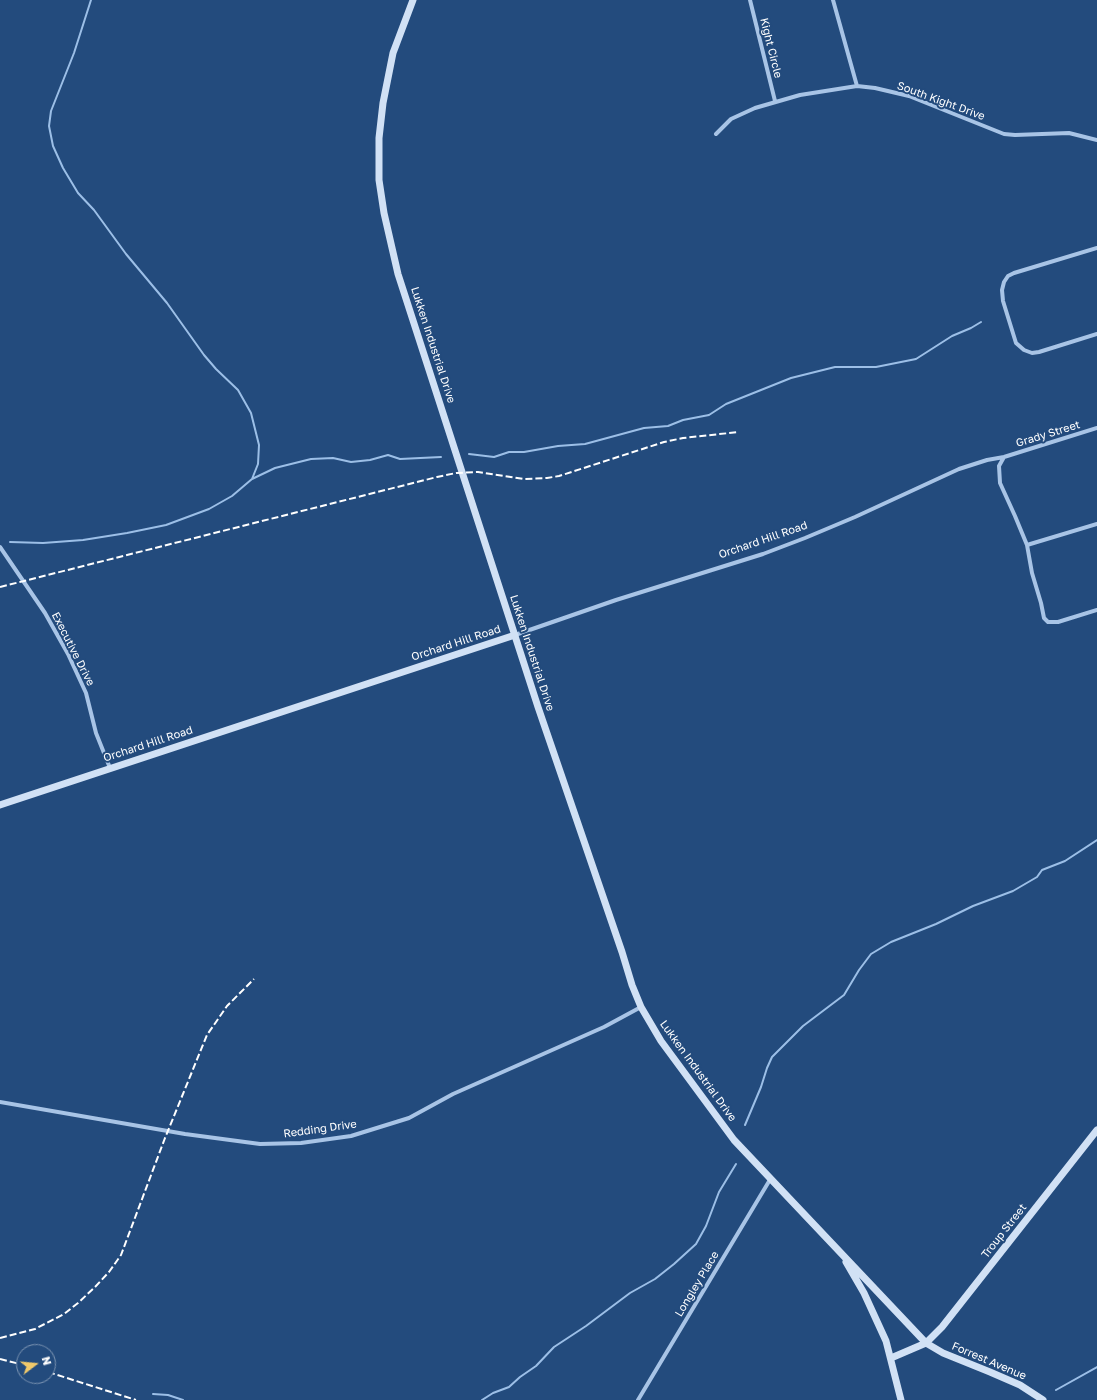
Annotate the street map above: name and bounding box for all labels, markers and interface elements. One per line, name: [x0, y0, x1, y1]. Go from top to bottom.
street label: Kight Circle: [757, 17, 785, 79]
street label: South Kight Drive: [895, 79, 987, 123]
street label: Lukken Industrial Drive: [408, 285, 458, 405]
street label: Grady Street: [1014, 418, 1082, 450]
street label: Orchard Hill Road: [717, 519, 809, 561]
street label: Lukken Industrial Drive: [507, 593, 557, 713]
street label: Executive Drive: [49, 610, 97, 688]
street label: Orchard Hill Road: [410, 622, 502, 664]
street label: Orchard Hill Road: [102, 723, 194, 765]
street label: Lukken Industrial Drive: [657, 1018, 739, 1124]
street label: Redding Drive: [283, 1117, 357, 1141]
street label: Troup Street: [979, 1201, 1029, 1261]
street label: Longley Place: [672, 1249, 722, 1319]
street label: Forrest Avenue: [950, 1339, 1028, 1383]
north arrow: [16, 1344, 56, 1384]
text: N: [40, 1355, 54, 1367]

